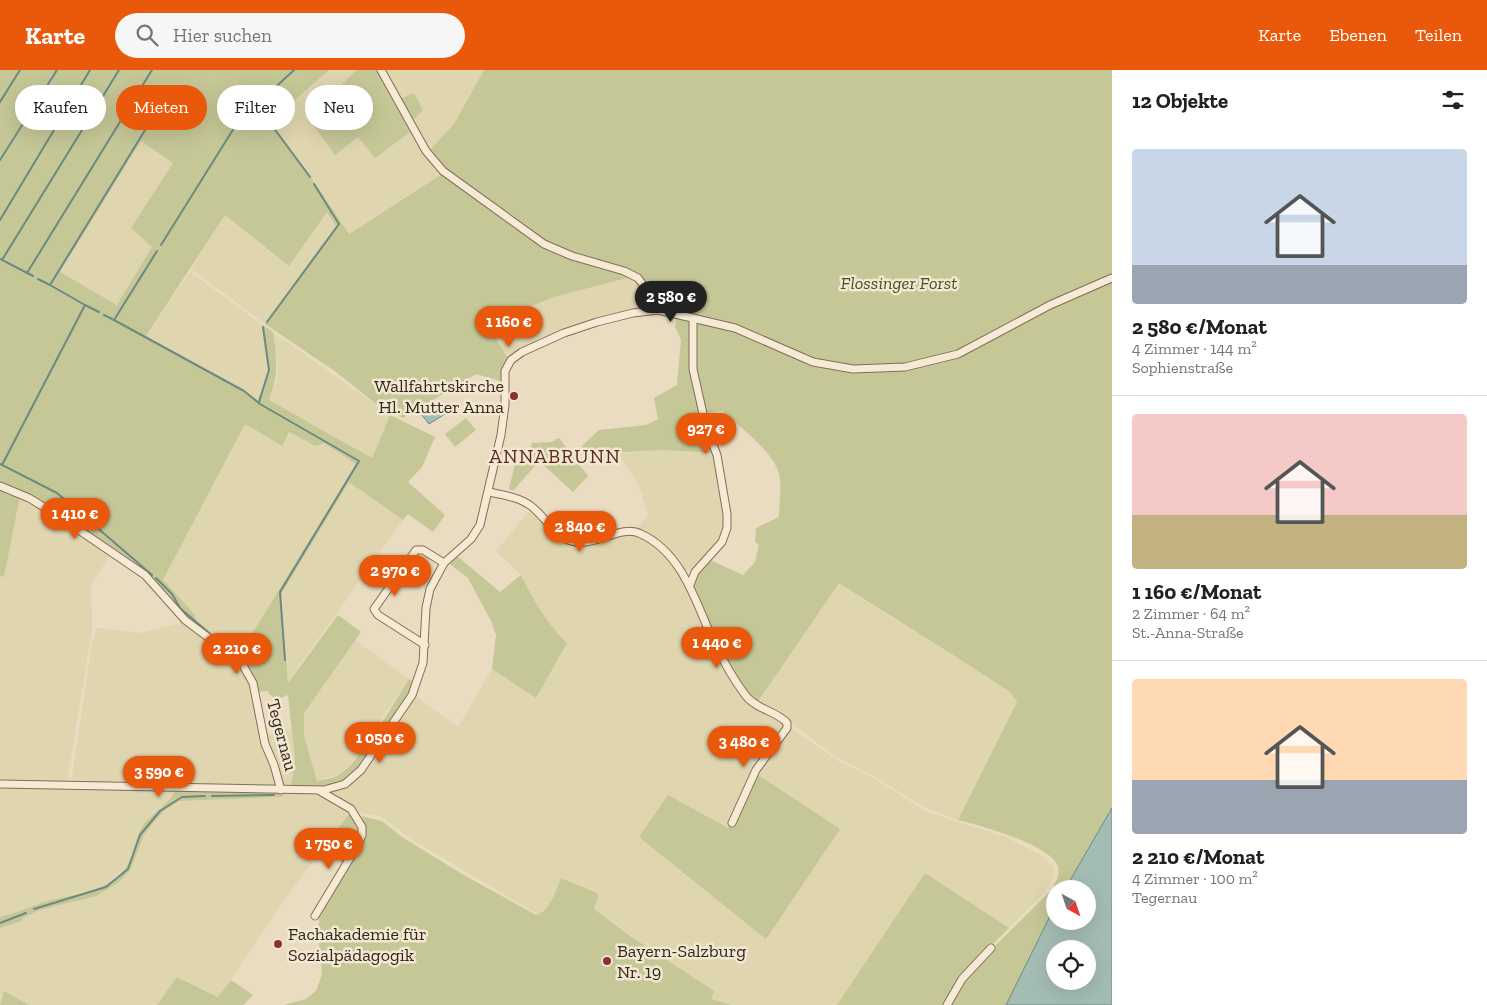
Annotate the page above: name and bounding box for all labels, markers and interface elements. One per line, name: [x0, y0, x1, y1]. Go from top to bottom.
search box: [115, 13, 465, 58]
text: Karte: [25, 21, 85, 50]
icon: search: [133, 21, 161, 49]
text: Hier suchen: [173, 24, 272, 47]
text: Karte: [1258, 24, 1301, 46]
text: Ebenen: [1329, 24, 1387, 46]
text: Teilen: [1415, 24, 1462, 46]
chip: Kaufen: [15, 85, 106, 130]
chip: Mieten: [116, 85, 207, 130]
chip: Filter: [217, 85, 295, 130]
chip: Neu: [305, 85, 373, 130]
icon: filters: [1439, 86, 1467, 114]
text: 12 Objekte: [1132, 88, 1228, 113]
icon: home: [1255, 181, 1345, 271]
park label: Flossinger Forst: [841, 272, 957, 294]
pin: 2 580 €: [625, 280, 717, 323]
text: 2 580 €: [646, 287, 696, 306]
pin: 1 160 €: [463, 306, 555, 348]
text: 1 160 €: [486, 312, 532, 331]
text: 2 580 €/Monat: [1132, 314, 1267, 339]
text: 4 Zimmer · 144 m²: [1132, 339, 1257, 358]
text: Sophienstraße: [1132, 358, 1233, 377]
place label: Wallfahrtskirche Hl. Mutter Anna: [374, 375, 504, 418]
marker: Wallfahrtskirche Hl. Mutter Anna: [508, 390, 520, 402]
pin: 927 €: [671, 412, 741, 455]
text: 927 €: [687, 419, 725, 438]
district label: ANNABRUNN: [489, 444, 621, 468]
icon: home: [1255, 447, 1345, 537]
pin: 1 410 €: [29, 498, 121, 540]
text: 1 410 €: [52, 504, 98, 523]
pin: 2 840 €: [534, 510, 626, 553]
text: 2 840 €: [554, 517, 606, 536]
pin: 2 970 €: [349, 554, 441, 597]
text: 2 970 €: [370, 561, 420, 580]
text: 1 160 €/Monat: [1132, 579, 1261, 604]
text: 2 Zimmer · 64 m²: [1132, 604, 1250, 623]
text: St.-Anna-Straße: [1132, 623, 1244, 642]
pin: 1 440 €: [671, 626, 763, 669]
pin: 2 210 €: [191, 632, 283, 675]
text: 1 440 €: [692, 633, 742, 652]
text: 2 210 €: [213, 639, 261, 658]
street label: Tegernau: [262, 697, 302, 773]
icon: home: [1255, 712, 1345, 802]
pin: 1 050 €: [334, 722, 426, 764]
pin: 3 480 €: [698, 726, 790, 768]
text: 1 050 €: [356, 728, 404, 747]
text: 3 480 €: [719, 732, 769, 751]
pin: 3 590 €: [113, 756, 205, 798]
text: 3 590 €: [134, 762, 184, 781]
pin: 1 750 €: [283, 828, 375, 870]
text: 1 750 €: [305, 834, 353, 853]
text: 2 210 €/Monat: [1132, 844, 1264, 869]
text: 4 Zimmer · 100 m²: [1132, 869, 1258, 888]
north arrow: [1046, 880, 1096, 930]
map controls: [1046, 880, 1096, 990]
text: Tegernau: [1132, 888, 1197, 907]
place label: Fachakademie für Sozialpädagogik: [288, 923, 427, 966]
marker: Fachakademie für Sozialpädagogik: [272, 938, 284, 950]
place label: Bayern-Salzburg Nr. 19: [617, 940, 746, 983]
button: locate: [1046, 940, 1096, 990]
marker: Bayern-Salzburg Nr. 19: [601, 955, 613, 967]

